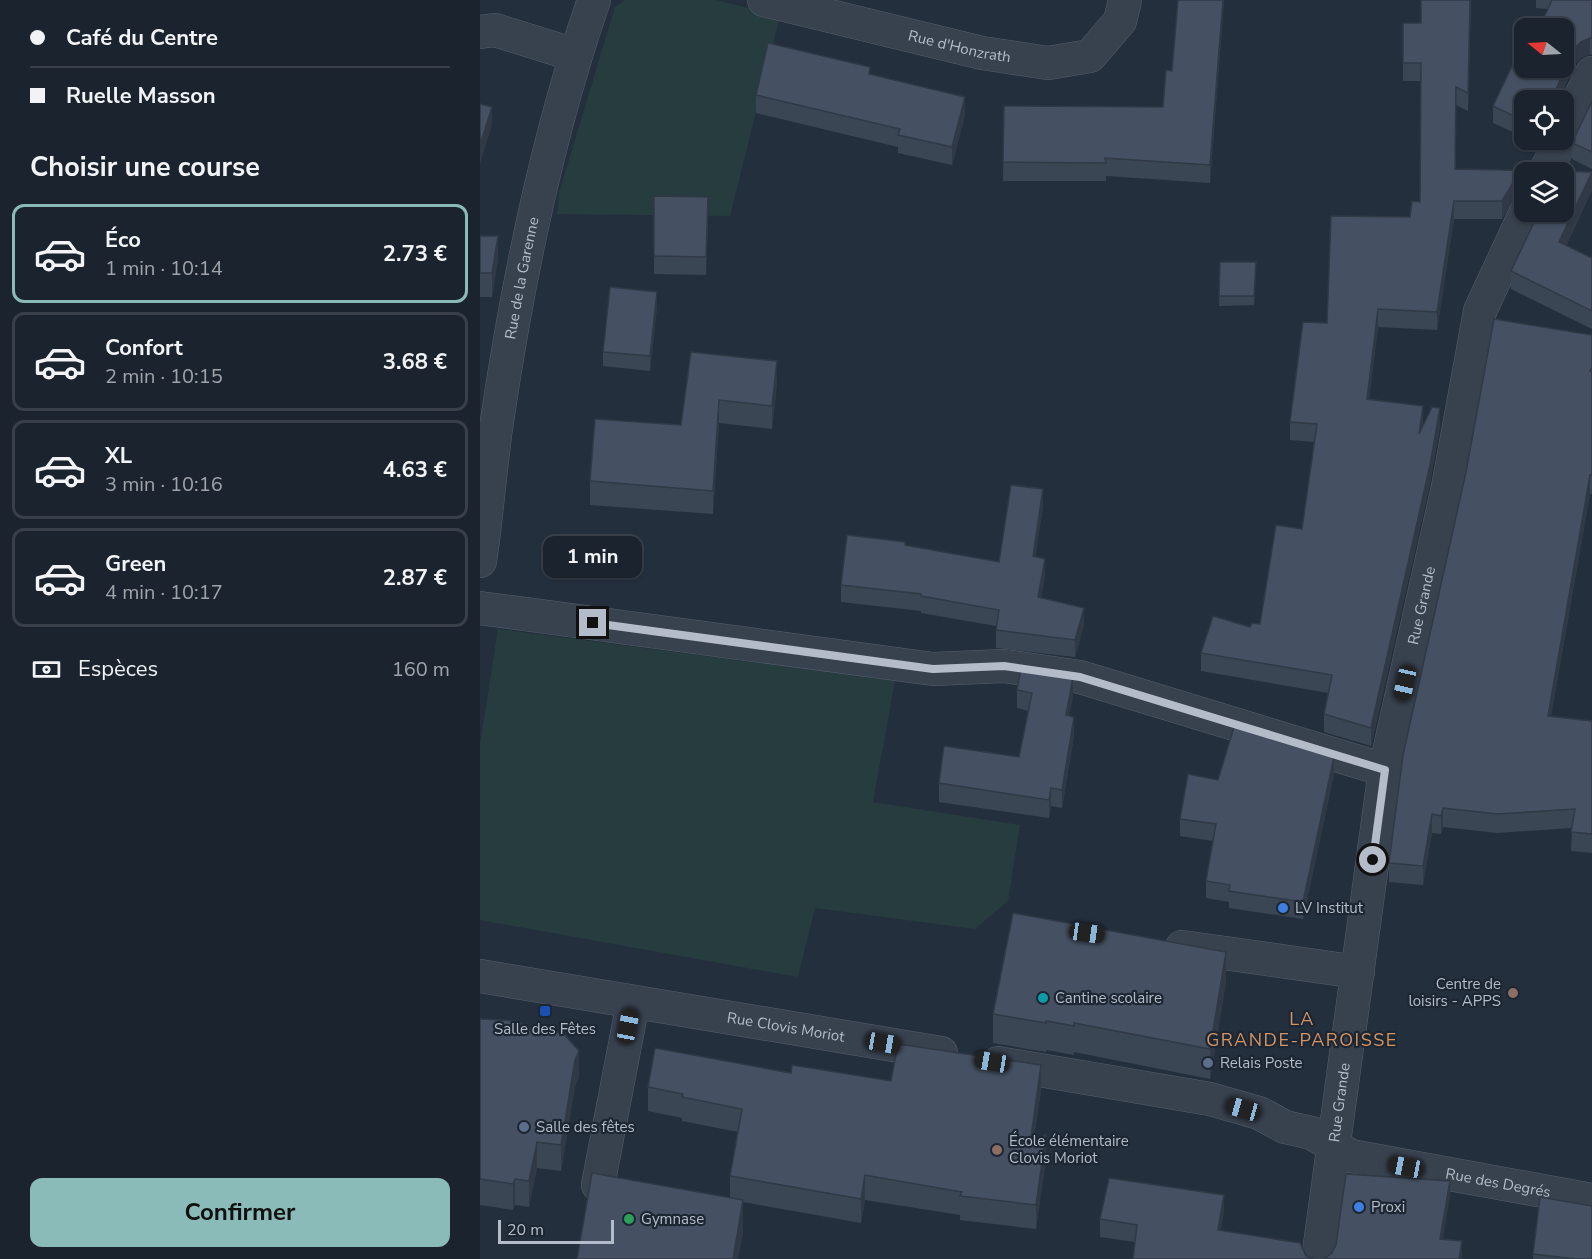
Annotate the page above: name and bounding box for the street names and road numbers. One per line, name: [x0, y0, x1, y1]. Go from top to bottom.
street label: Rue d'Honzrath: [906, 25, 1012, 67]
street label: Rue de la Garenne: [500, 215, 544, 341]
street label: Rue Grande: [1403, 564, 1440, 647]
street label: Rue Clovis Moriot: [725, 1007, 847, 1047]
street label: Rue Grande: [1324, 1062, 1355, 1143]
street label: Rue des Degrés: [1444, 1163, 1552, 1202]

